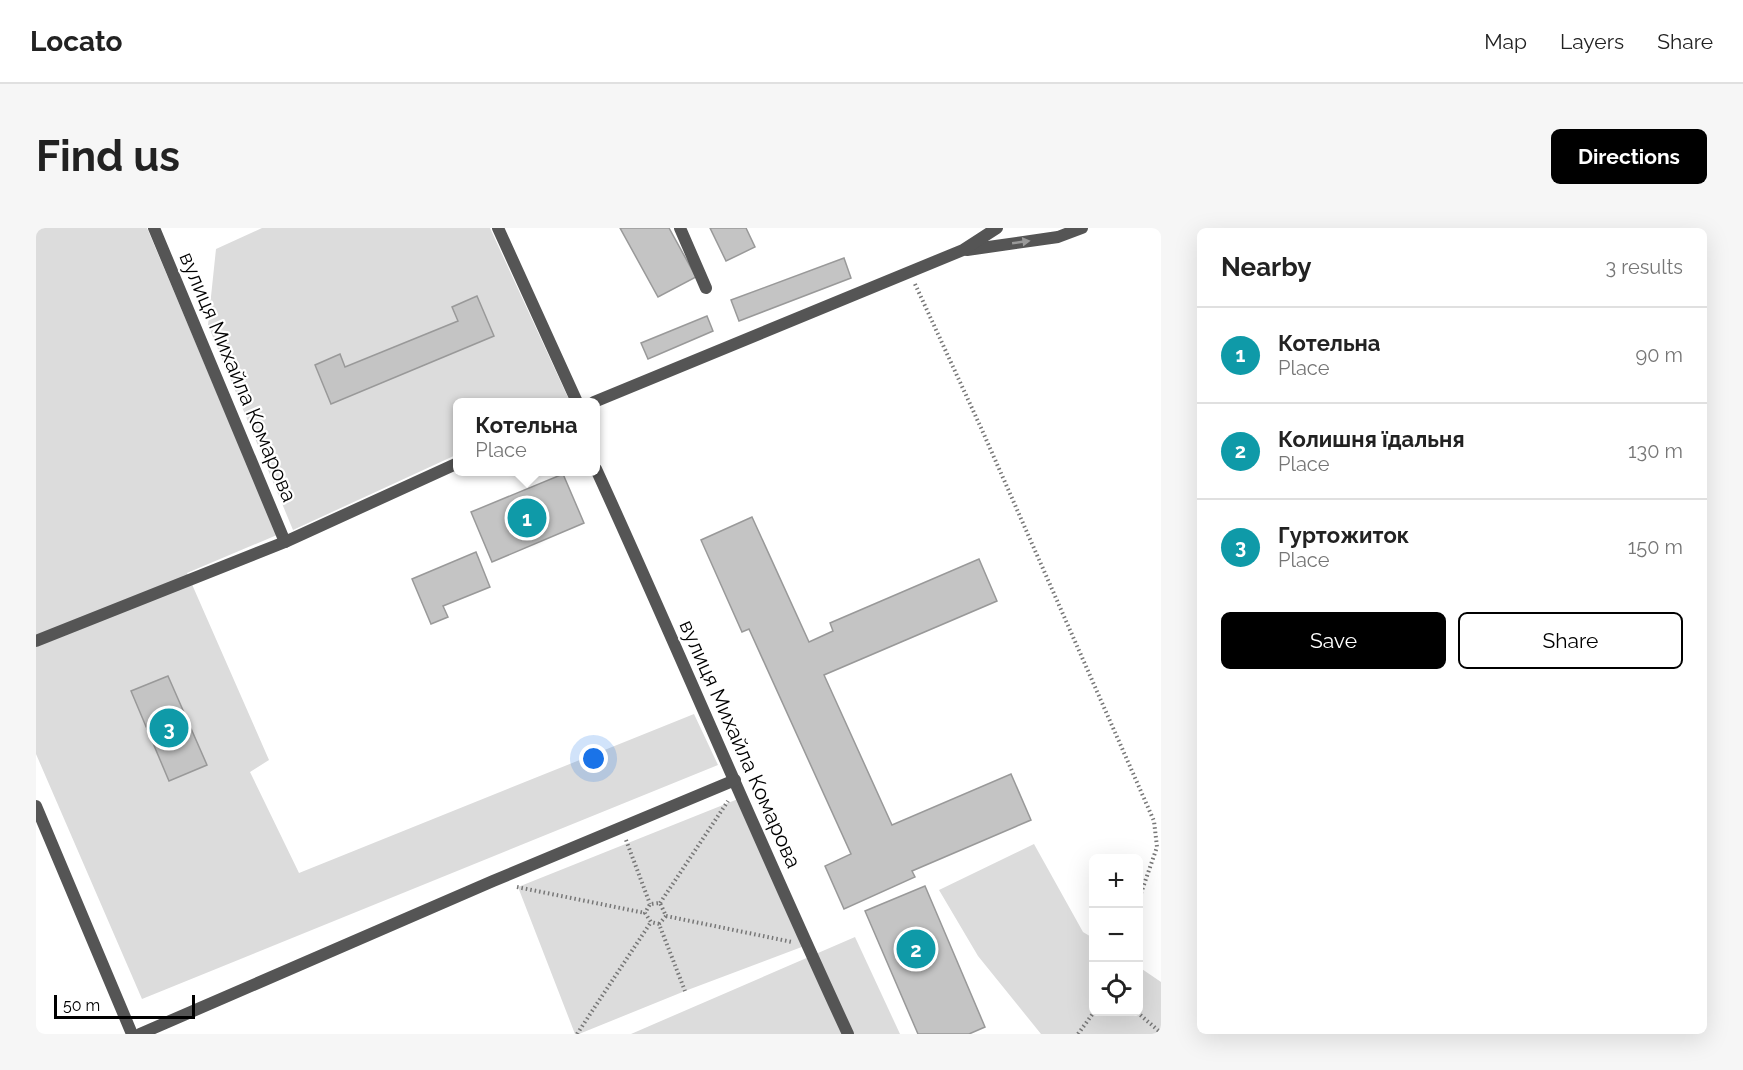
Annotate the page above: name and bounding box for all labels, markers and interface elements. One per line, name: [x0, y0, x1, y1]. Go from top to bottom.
text: Locato: [30, 25, 122, 58]
text: Map: [1484, 29, 1527, 54]
text: Layers: [1560, 29, 1624, 54]
text: Share: [1657, 29, 1713, 54]
button: Directions: [1551, 129, 1707, 184]
text: Find us: [36, 132, 180, 181]
one-way arrow: [1011, 238, 1030, 247]
street label: вулиця Михайла Комарова: [174, 248, 303, 505]
text: Nearby: [1221, 252, 1311, 282]
text: 3 results: [1605, 255, 1683, 279]
text: Котельна: [1278, 330, 1381, 356]
text: 1: [1236, 343, 1245, 367]
text: 90 m: [1636, 343, 1683, 367]
text: Place: [1278, 356, 1329, 380]
popup: [453, 398, 600, 476]
text: Котельна: [475, 412, 578, 438]
text: Колишня їдальня: [1278, 426, 1465, 452]
text: Place: [475, 438, 527, 462]
text: 2: [1235, 439, 1246, 463]
text: 130 m: [1628, 439, 1683, 463]
text: Place: [1278, 452, 1329, 476]
pin: 1: [508, 496, 546, 540]
text: Гуртожиток: [1278, 522, 1409, 548]
text: 3: [1235, 535, 1246, 559]
text: 150 m: [1628, 535, 1683, 559]
text: Place: [1278, 548, 1329, 572]
button: Save: [1221, 612, 1446, 669]
button: Share: [1458, 612, 1683, 669]
street label: вулиця Михайла Комарова: [674, 616, 807, 872]
pin: 3: [150, 706, 188, 750]
your location: [579, 744, 608, 773]
map controls: [1089, 854, 1143, 1016]
button: +: [1089, 854, 1143, 908]
button: −: [1089, 908, 1143, 962]
pin: 2: [896, 926, 936, 972]
button: locate: [1089, 962, 1143, 1016]
scale bar: [54, 992, 195, 1020]
text: 50 m: [63, 996, 100, 1015]

